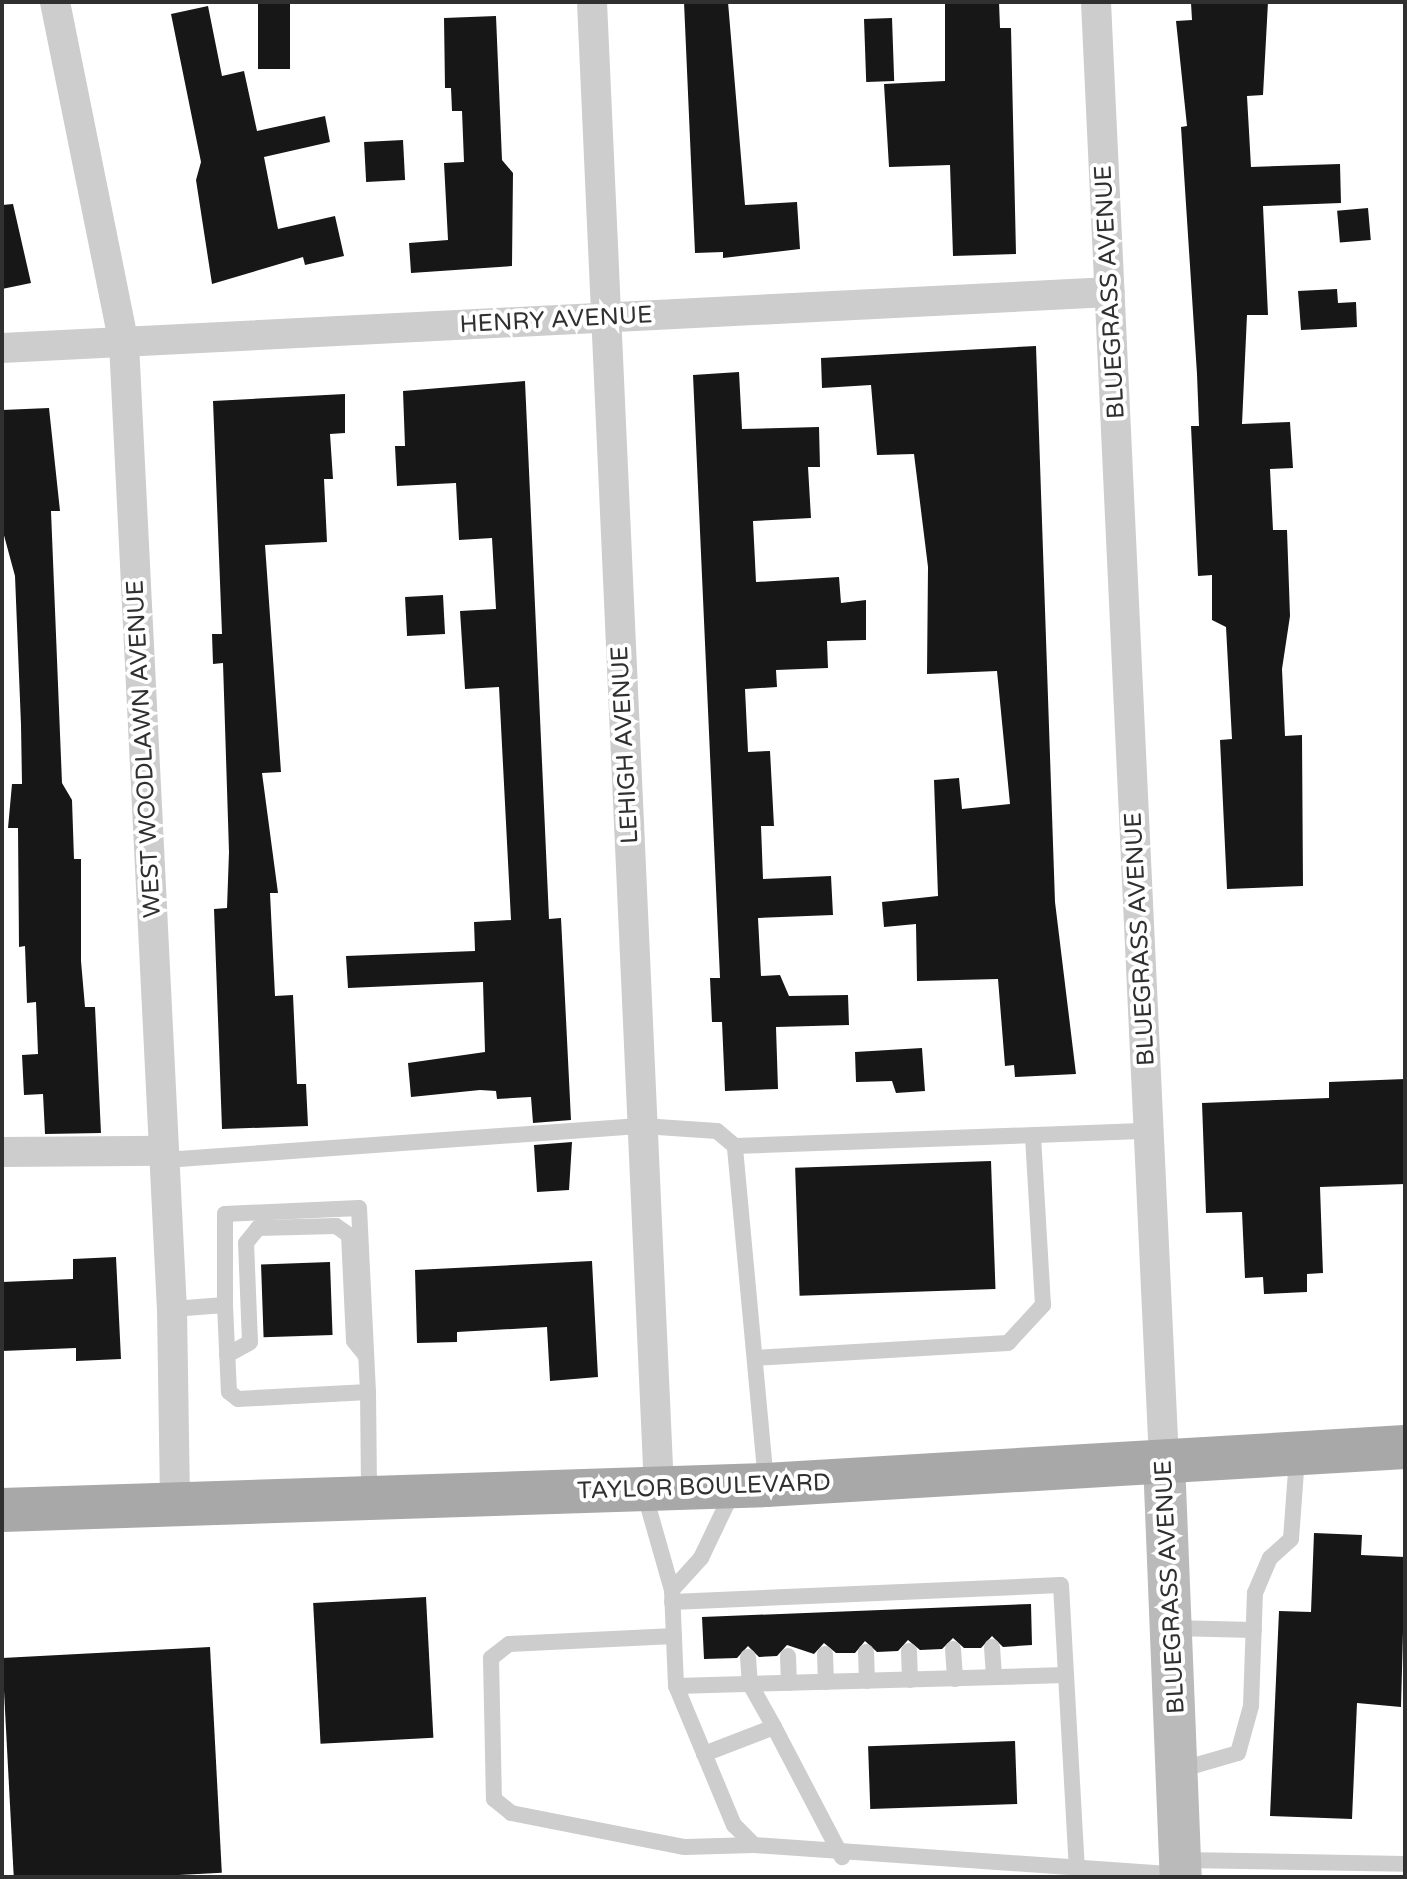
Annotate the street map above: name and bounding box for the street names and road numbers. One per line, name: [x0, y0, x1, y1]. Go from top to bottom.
street label: BLUEGRASS AVENUE: [1089, 164, 1131, 420]
street label: HENRY AVENUE: [459, 301, 653, 339]
street label: WEST WOODLAWN AVENUE: [121, 579, 167, 919]
street label: LEHIGH AVENUE: [605, 645, 645, 845]
street label: BLUEGRASS AVENUE: [1119, 811, 1161, 1067]
street label: BLUEGRASS AVENUE: [1149, 1459, 1191, 1715]
street label: TAYLOR BOULEVARD: [577, 1468, 831, 1506]

